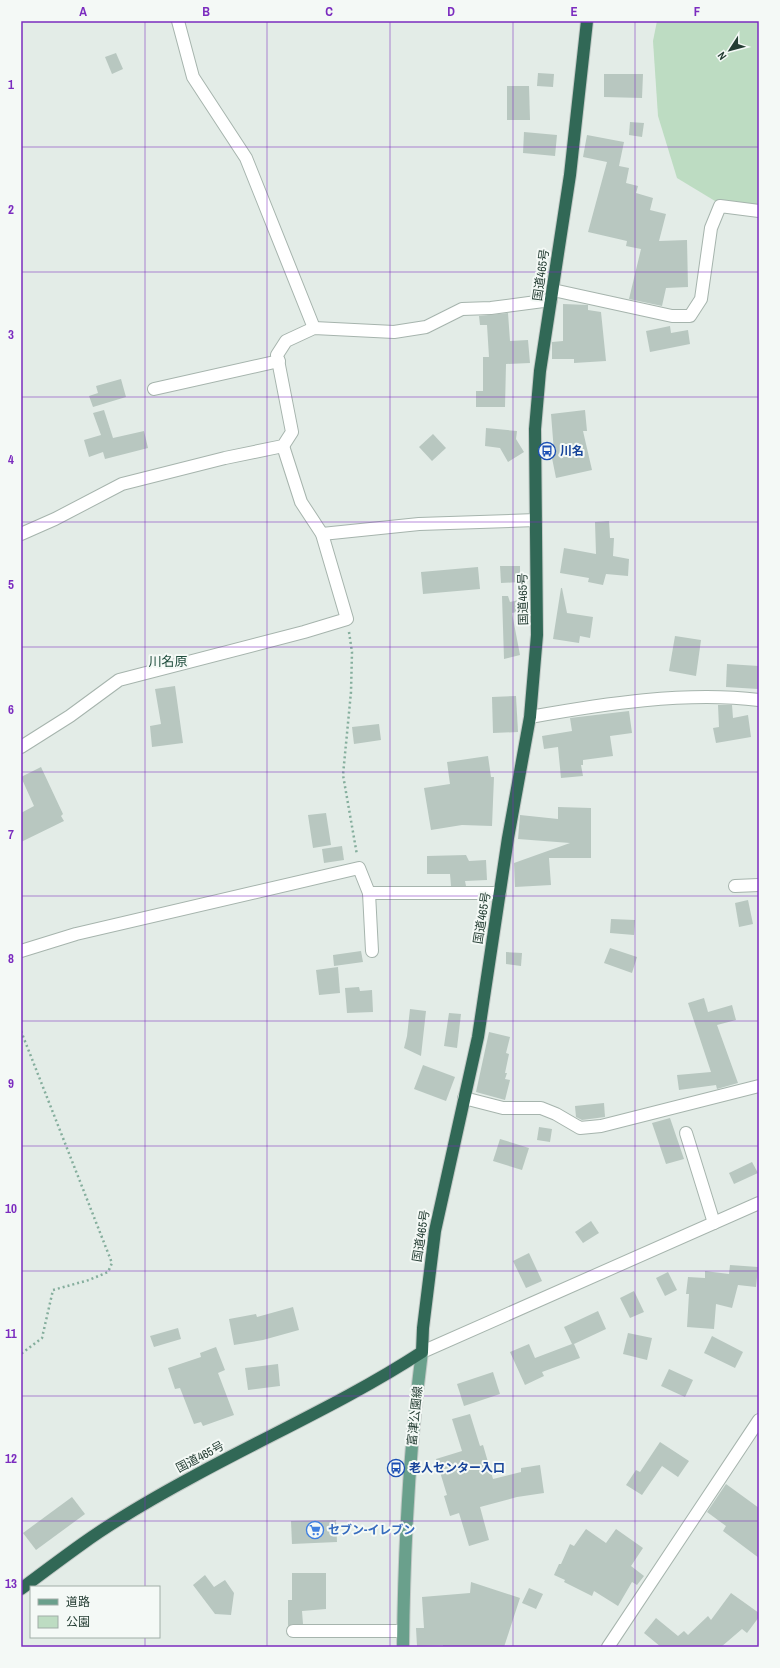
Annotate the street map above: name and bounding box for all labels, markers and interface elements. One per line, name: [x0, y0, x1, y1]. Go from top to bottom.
text: A: [79, 3, 87, 20]
text: B: [202, 3, 210, 20]
text: C: [325, 3, 333, 20]
text: D: [447, 3, 455, 20]
text: E: [570, 3, 578, 20]
text: F: [694, 3, 701, 20]
north arrow: [710, 30, 750, 70]
text: N: [714, 49, 729, 63]
text: 1: [8, 76, 14, 93]
text: 2: [8, 201, 14, 218]
street label: 国道465号: [529, 248, 553, 302]
text: 3: [8, 326, 14, 343]
bus stop icon: 川名: [537, 441, 557, 461]
place label: 川名: [560, 443, 584, 459]
text: 4: [8, 451, 14, 468]
street label: 国道465号: [515, 573, 531, 625]
text: 5: [8, 576, 14, 593]
district label: 川名原: [148, 653, 188, 670]
text: 6: [8, 701, 14, 718]
text: 7: [8, 826, 14, 843]
street label: 国道465号: [470, 891, 494, 945]
text: 8: [8, 950, 14, 967]
text: 9: [8, 1075, 14, 1092]
text: 10: [5, 1200, 17, 1217]
street label: 国道465号: [409, 1209, 433, 1263]
text: 11: [5, 1325, 17, 1342]
street label: 富津公園線: [404, 1385, 426, 1447]
street label: 国道465号: [173, 1438, 227, 1476]
text: 12: [5, 1450, 17, 1467]
bus stop icon: 老人センター入口: [386, 1458, 406, 1478]
place label: 老人センター入口: [409, 1460, 505, 1476]
supermarket icon: セブン-イレブン: [305, 1520, 325, 1540]
place label: セブン-イレブン: [328, 1522, 415, 1538]
text: 13: [5, 1575, 17, 1592]
legend: [30, 1586, 160, 1638]
text: 道路: [66, 1594, 90, 1610]
text: 公園: [66, 1614, 90, 1630]

